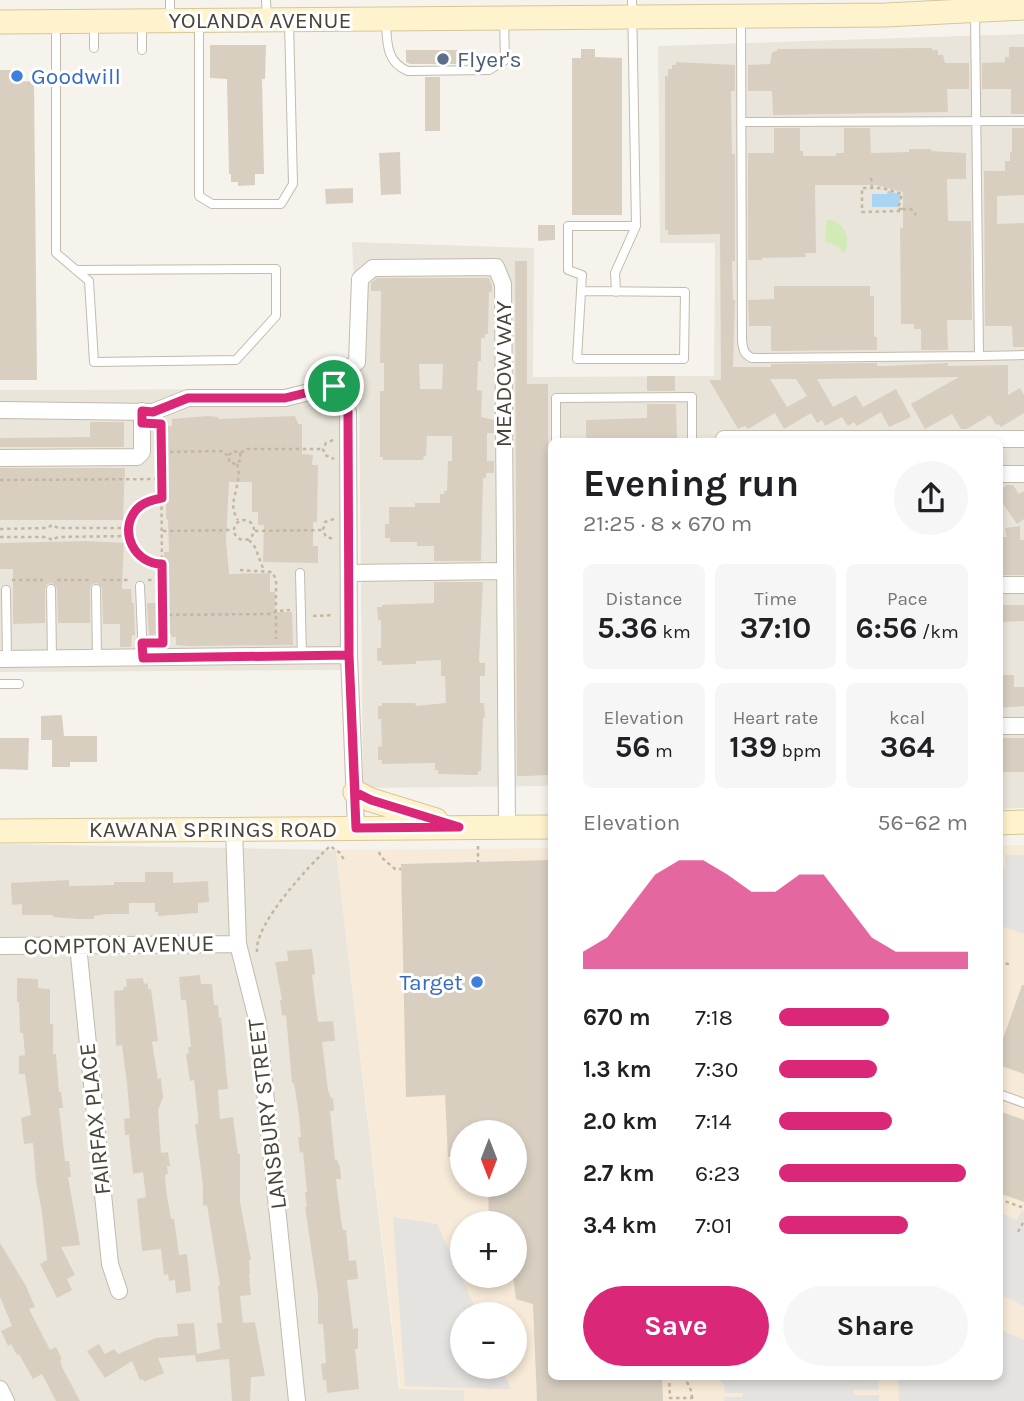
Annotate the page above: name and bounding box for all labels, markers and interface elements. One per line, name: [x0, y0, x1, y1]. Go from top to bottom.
street label: YOLANDA AVENUE: [169, 7, 351, 34]
place label: Flyer's: [457, 46, 522, 73]
marker: Flyer's: [435, 51, 451, 67]
place label: Goodwill: [31, 63, 121, 90]
marker: Goodwill: [9, 68, 25, 84]
street label: MEADOW WAY: [490, 300, 517, 447]
pin: [304, 356, 364, 416]
icon: arrive: [315, 367, 353, 405]
text: Evening run: [583, 461, 799, 506]
button: share: [894, 461, 968, 535]
text: 21:25 · 8 × 670 m: [583, 510, 752, 537]
text: Distance: [605, 588, 682, 610]
text: Time: [754, 588, 797, 610]
text: Pace: [887, 588, 927, 610]
text: 5.36: [597, 610, 658, 646]
text: 37:10: [740, 610, 811, 646]
text: 6:56: [856, 610, 918, 646]
text: km: [658, 621, 691, 643]
text: /km: [918, 621, 959, 643]
text: Elevation: [604, 707, 684, 729]
text: Heart rate: [733, 707, 818, 729]
text: kcal: [889, 707, 925, 729]
text: 56: [615, 729, 651, 765]
text: 139: [729, 729, 777, 765]
text: 364: [880, 729, 935, 765]
text: m: [651, 740, 673, 762]
text: bpm: [777, 740, 822, 762]
text: Elevation: [583, 809, 680, 836]
text: 56–62 m: [878, 809, 968, 836]
street label: KAWANA SPRINGS ROAD: [89, 816, 337, 843]
street label: COMPTON AVENUE: [23, 930, 215, 960]
place label: Target: [399, 969, 463, 996]
marker: Target: [469, 974, 485, 990]
text: 670 m: [583, 1004, 651, 1031]
text: 7:18: [695, 1004, 733, 1031]
street label: LANSBURY STREET: [242, 1017, 292, 1211]
street label: FAIRFAX PLACE: [74, 1042, 116, 1196]
text: 1.3 km: [583, 1056, 652, 1083]
text: 7:30: [695, 1056, 738, 1083]
text: 2.0 km: [583, 1108, 658, 1135]
text: 7:14: [695, 1108, 732, 1135]
north arrow: [450, 1120, 527, 1197]
map controls: [450, 1120, 527, 1379]
text: 2.7 km: [583, 1160, 655, 1187]
text: 6:23: [695, 1160, 740, 1187]
button: +: [450, 1211, 527, 1288]
text: 3.4 km: [583, 1212, 657, 1239]
text: 7:01: [695, 1212, 732, 1239]
button: Save: [583, 1286, 769, 1366]
button: Share: [783, 1286, 968, 1366]
button: −: [450, 1302, 527, 1379]

